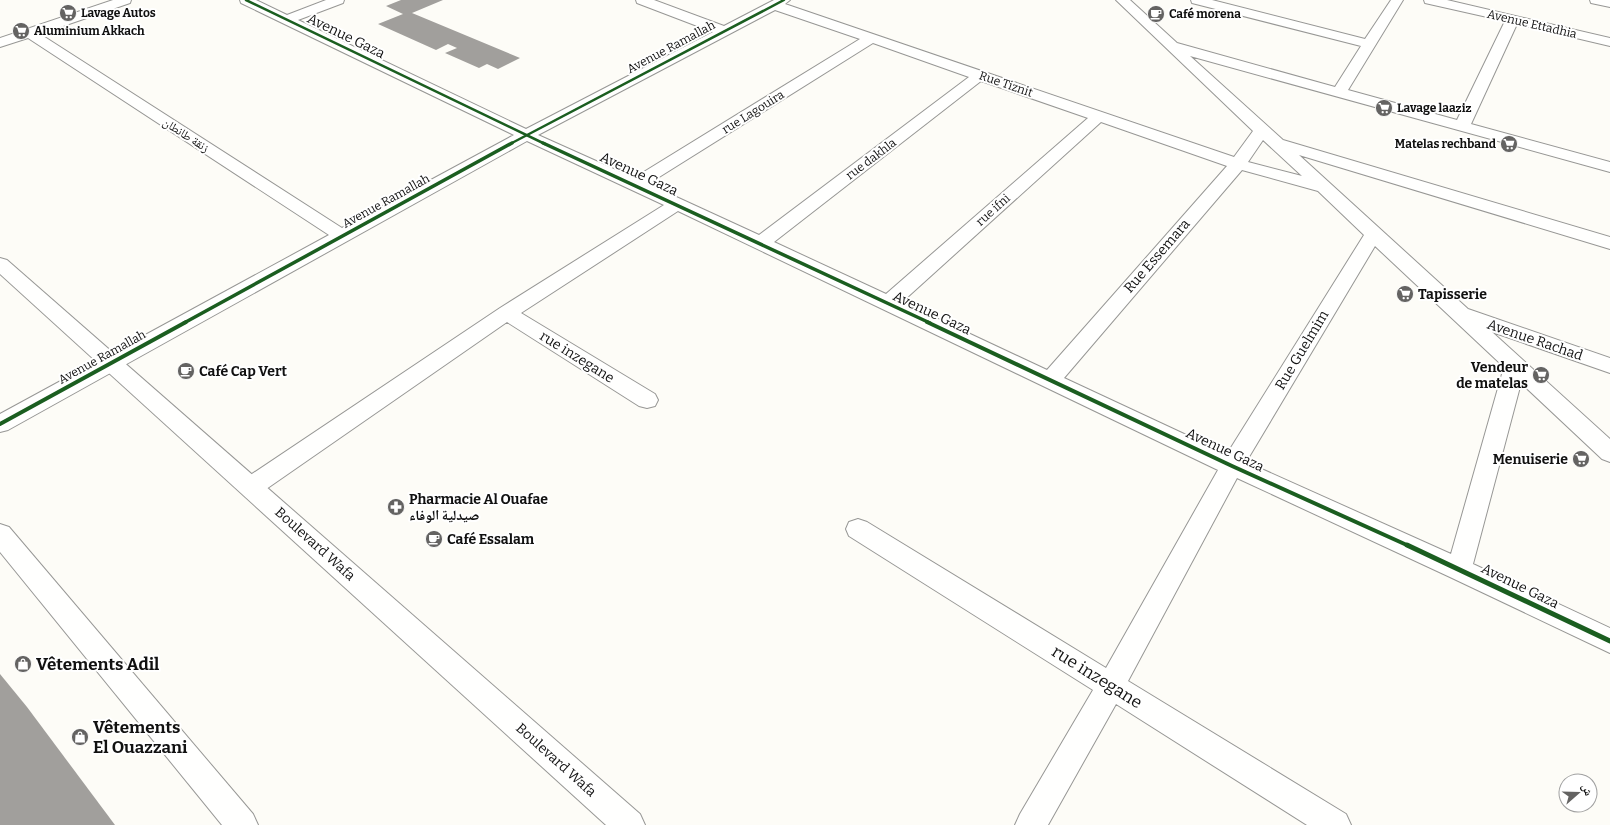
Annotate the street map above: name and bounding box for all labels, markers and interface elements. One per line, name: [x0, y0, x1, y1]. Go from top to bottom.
supermarket icon: Lavage Autos: [58, 3, 78, 23]
cafe icon: Café morena: [1146, 4, 1166, 24]
place label: Lavage Autos: [81, 6, 156, 20]
place label: Café morena: [1169, 7, 1241, 21]
street label: Avenue Ettadhia: [1486, 7, 1579, 41]
street label: Avenue Gaza: [304, 10, 388, 62]
street label: Avenue Ramallah: [625, 18, 718, 76]
supermarket icon: Aluminium Akkach: [11, 21, 31, 41]
place label: Aluminium Akkach: [34, 24, 145, 38]
street label: Rue Tiznit: [977, 68, 1035, 100]
street label: rue Lagouira: [719, 87, 787, 137]
supermarket icon: Lavage laaziz: [1374, 98, 1394, 118]
place label: Lavage laaziz: [1397, 101, 1472, 115]
street label: زنقة طانطان: [160, 115, 212, 155]
supermarket icon: Matelas rechband: [1499, 134, 1519, 154]
street label: rue dakhla: [843, 135, 899, 182]
place label: Matelas rechband: [1395, 137, 1497, 151]
street label: Avenue Gaza: [597, 149, 681, 200]
street label: Avenue Ramallah: [340, 171, 433, 231]
street label: rue ifni: [973, 191, 1013, 229]
street label: Rue Essemara: [1120, 215, 1194, 296]
supermarket icon: Tapisserie: [1395, 284, 1415, 304]
place label: Tapisserie: [1418, 286, 1487, 303]
street label: Avenue Gaza: [890, 288, 974, 339]
street label: Rue Guelmim: [1272, 307, 1333, 393]
street label: Avenue Rachad: [1485, 316, 1585, 364]
street label: Avenue Ramallah: [56, 327, 149, 387]
street label: rue inzegane: [537, 327, 617, 387]
place label: Vendeur de matelas: [1456, 359, 1528, 392]
cafe icon: Café Cap Vert: [176, 361, 196, 381]
place label: Café Cap Vert: [199, 363, 287, 380]
supermarket icon: Vendeur de matelas: [1531, 365, 1551, 385]
street label: Avenue Gaza: [1183, 425, 1267, 476]
supermarket icon: Menuiserie: [1571, 449, 1591, 469]
place label: Menuiserie: [1493, 451, 1568, 468]
place label: Pharmacie Al Ouafae صيدلية الوفاء: [409, 491, 548, 524]
pharmacy icon: Pharmacie Al Ouafae صيدلية الوفاء: [386, 497, 406, 517]
street label: Boulevard Wafa: [271, 504, 359, 585]
cafe icon: Café Essalam: [424, 529, 444, 549]
place label: Café Essalam: [447, 531, 535, 548]
street label: Avenue Gaza: [1478, 560, 1562, 612]
street label: rue inzegane: [1048, 641, 1146, 713]
shop icon: Vêtements Adil: [13, 654, 33, 674]
place label: Vêtements Adil: [36, 654, 159, 675]
place label: Vêtements El Ouazzani: [93, 717, 188, 758]
street label: Boulevard Wafa: [512, 720, 600, 801]
shop icon: Vêtements El Ouazzani: [70, 727, 90, 747]
north arrow: [1558, 773, 1598, 813]
text: ش: [1578, 782, 1595, 798]

